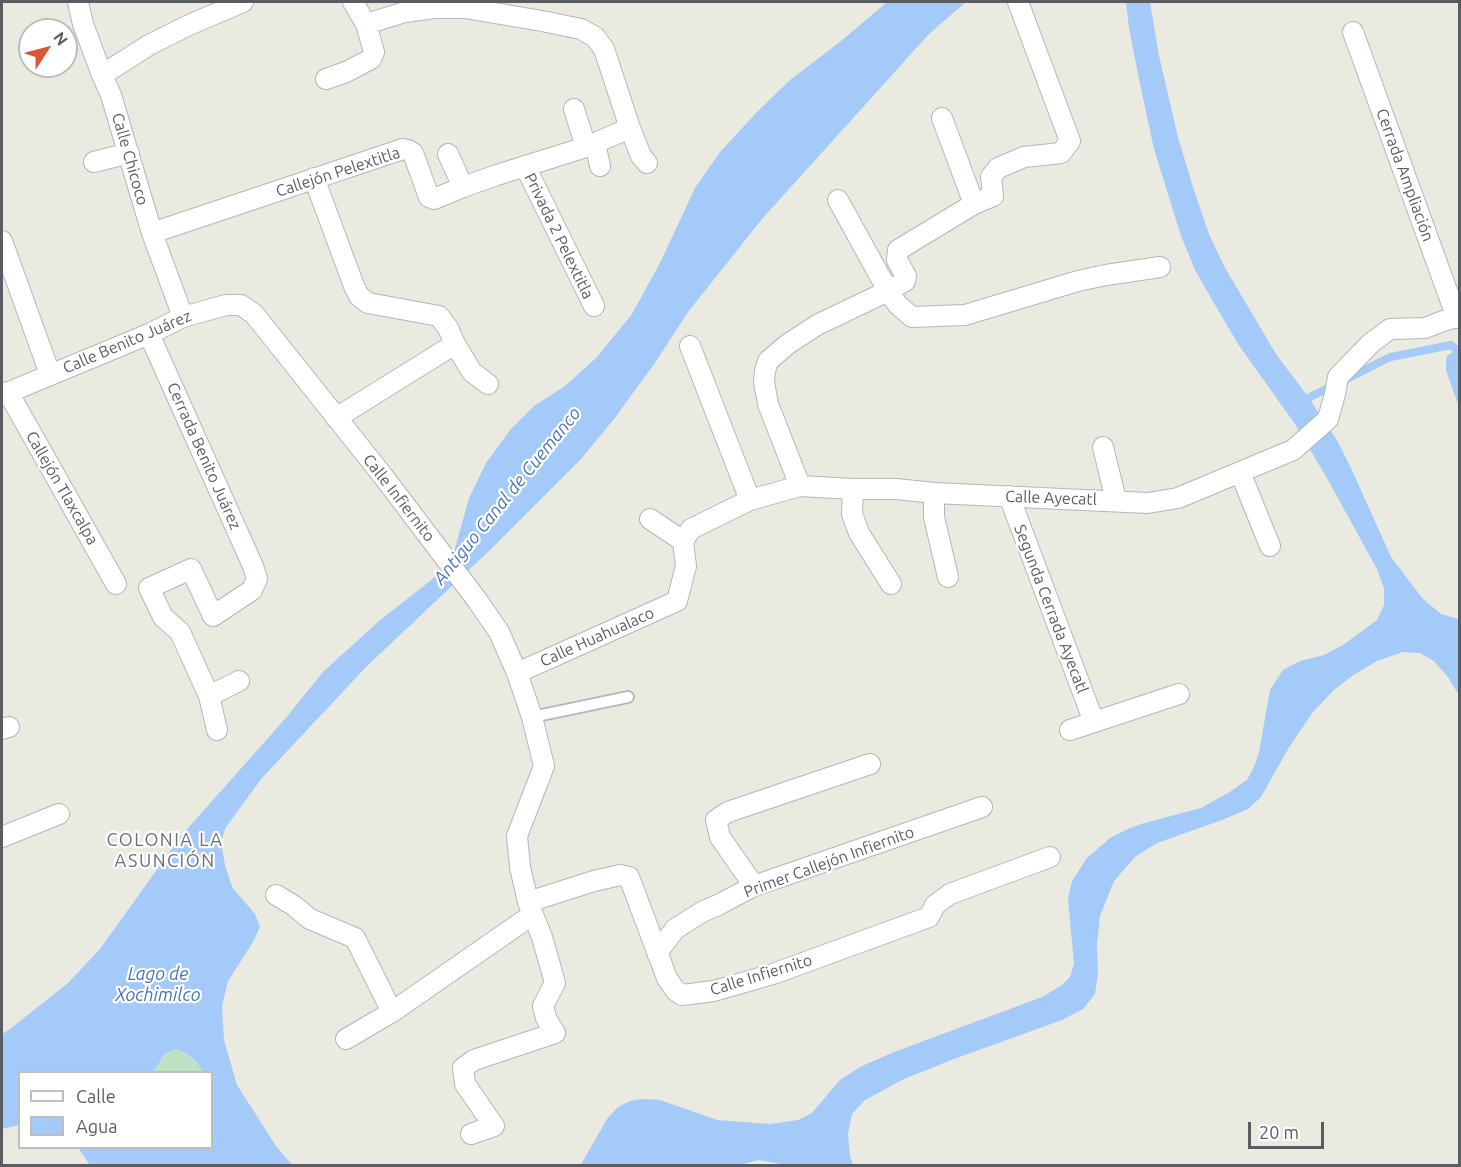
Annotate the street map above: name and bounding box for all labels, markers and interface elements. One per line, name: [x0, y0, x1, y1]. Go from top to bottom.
north arrow: [18, 18, 78, 78]
text: N: [50, 28, 72, 49]
street label: Cerrada Ampliación: [1372, 106, 1438, 244]
street label: Calle Chicoco: [108, 111, 152, 207]
street label: Callejón Pelextitla: [273, 143, 403, 201]
street label: Privada 2 Pelextitla: [520, 170, 598, 302]
street label: Calle Benito Juárez: [60, 306, 194, 378]
street label: Cerrada Benito Juárez: [163, 379, 245, 533]
water label: Antiguo Canal de Cuemanco: [429, 403, 585, 589]
street label: Callejón Tlaxcalpa: [22, 428, 102, 548]
street label: Calle Infiernito: [359, 450, 439, 546]
street label: Calle Ayecatl: [1005, 487, 1097, 509]
street label: Segunda Cerrada Ayecatl: [1010, 522, 1092, 696]
street label: Calle Huahualaco: [537, 603, 657, 671]
street label: Primer Callejón Infiernito: [741, 822, 917, 902]
district label: COLONIA LA ASUNCIÓN: [106, 829, 224, 872]
street label: Calle Infiernito: [708, 950, 814, 1000]
water label: Lago de Xochimilco: [116, 963, 200, 1006]
legend: [18, 1071, 213, 1149]
text: Calle: [76, 1086, 116, 1106]
scale bar: [1251, 1110, 1328, 1148]
text: Agua: [76, 1116, 118, 1136]
text: 20 m: [1259, 1122, 1299, 1142]

